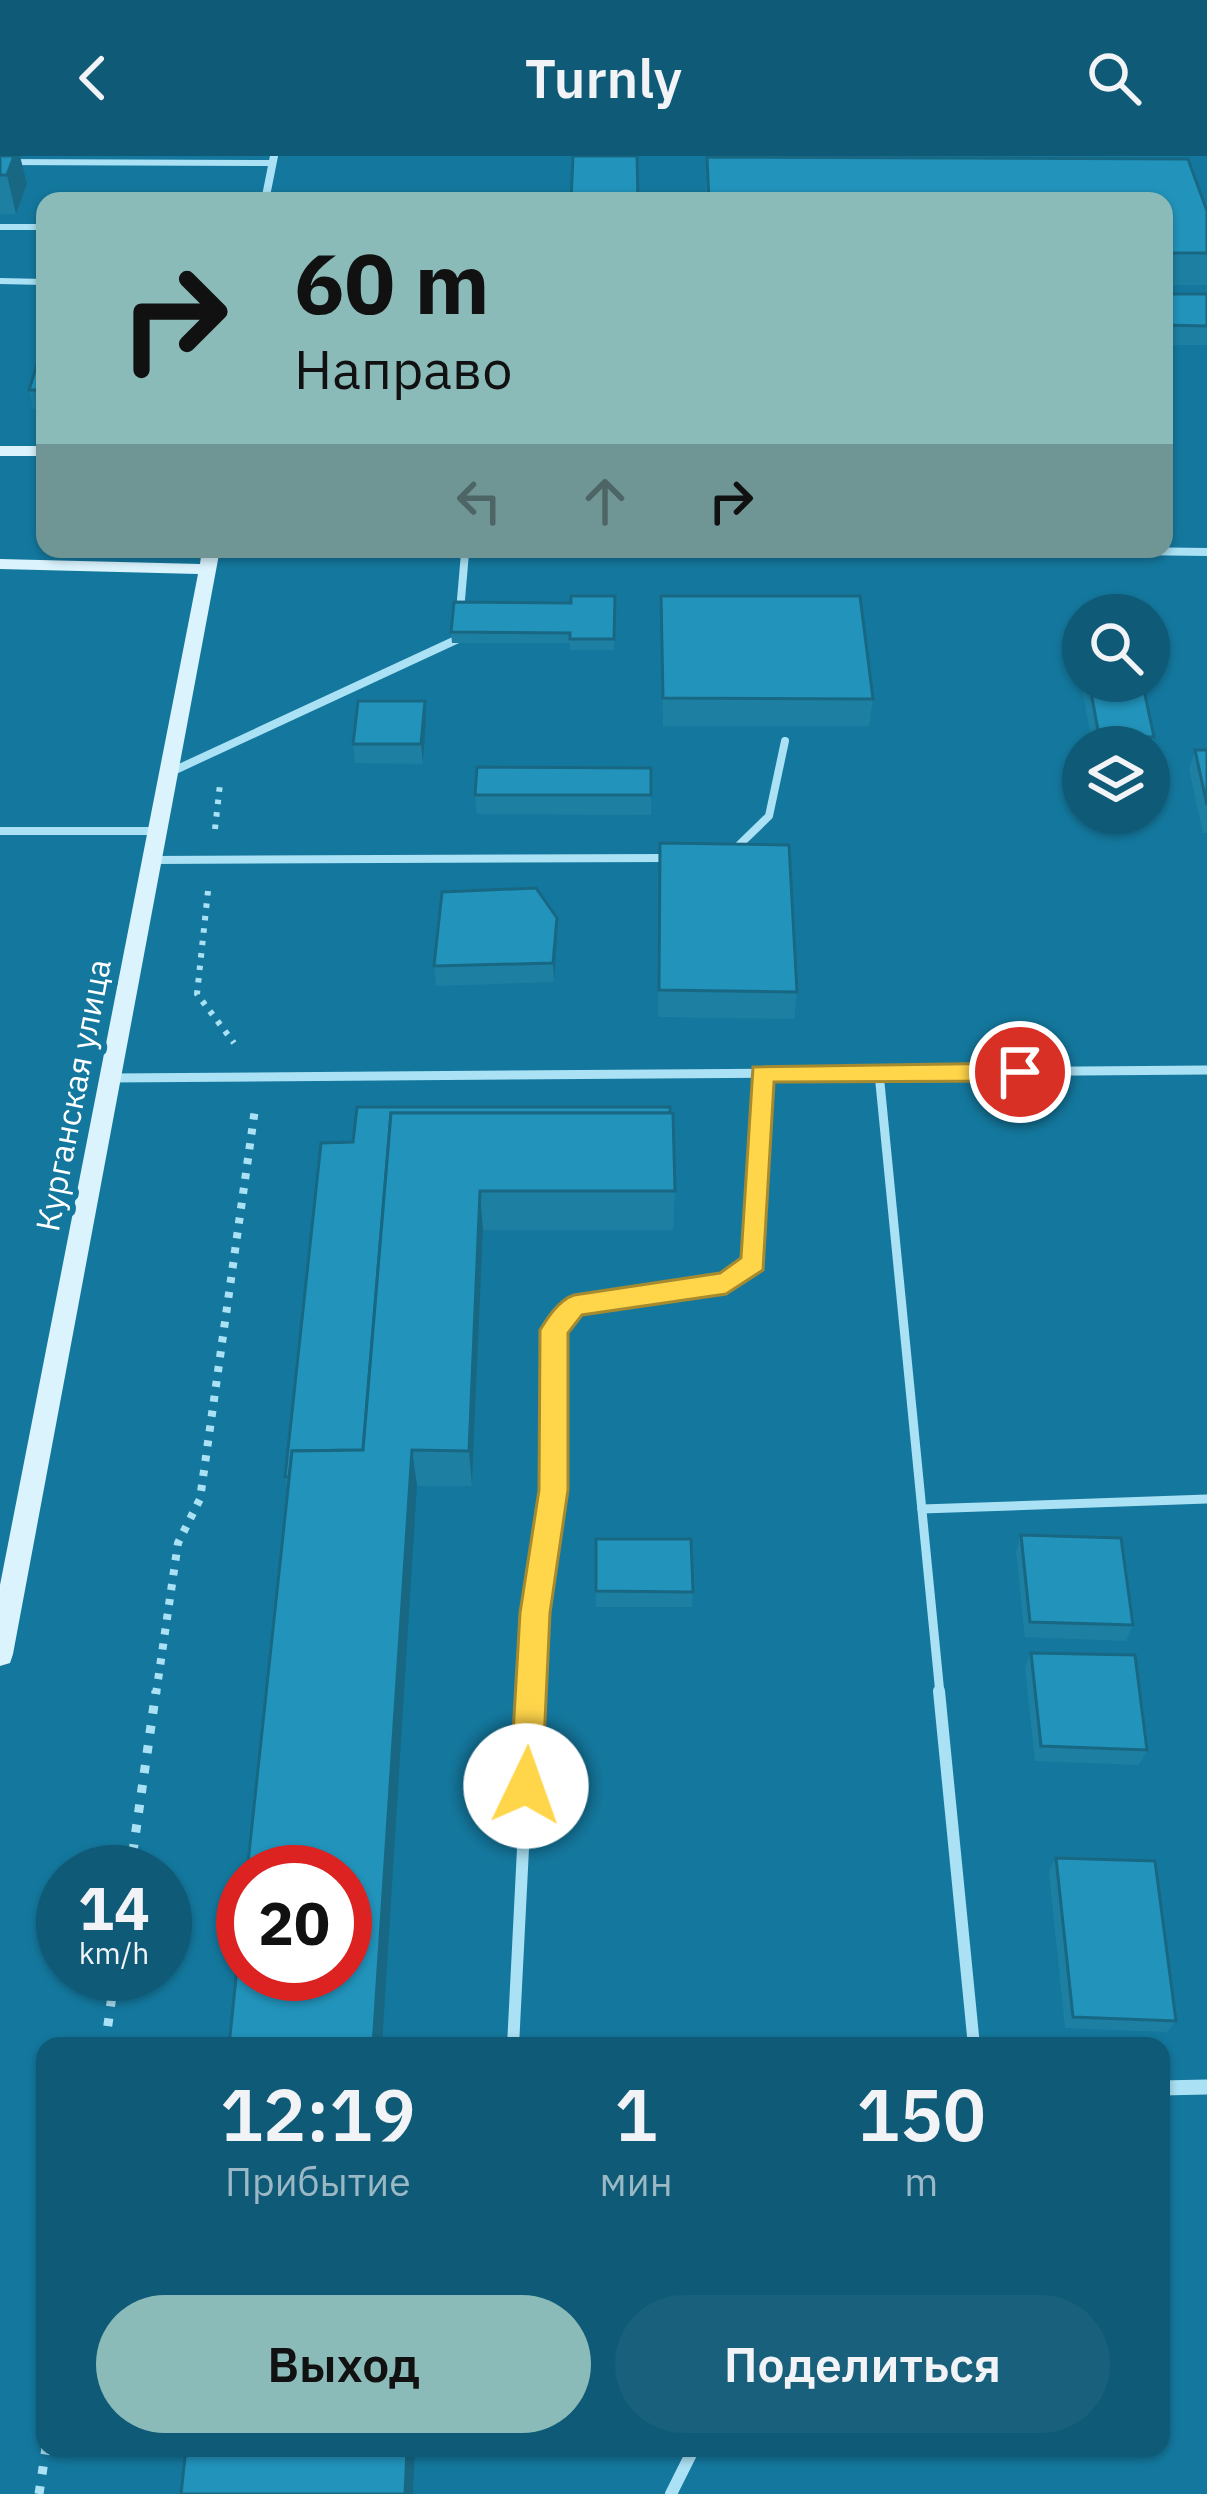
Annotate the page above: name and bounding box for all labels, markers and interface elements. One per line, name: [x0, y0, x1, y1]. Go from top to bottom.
text: Turnly: [525, 43, 682, 113]
icon: back: [60, 45, 126, 111]
icon: search: [1081, 45, 1147, 111]
text: 60 m: [294, 228, 490, 337]
icon: right: [96, 240, 252, 396]
text: Направо: [294, 334, 512, 404]
icon: left: [446, 468, 512, 534]
icon: ahead: [572, 468, 638, 534]
icon: right: [698, 468, 764, 534]
map controls: [1062, 594, 1170, 834]
button: search: [1062, 594, 1170, 702]
button: layers: [1062, 726, 1170, 834]
street label: Курганская улица: [25, 955, 120, 1235]
pin: [969, 1021, 1071, 1123]
icon: arrive: [987, 1039, 1053, 1105]
position arrow: [463, 1723, 589, 1849]
speed limit sign: 20: [216, 1845, 372, 2001]
text: 14: [78, 1868, 150, 1947]
text: km/h: [79, 1933, 149, 1972]
text: 12:19: [220, 2067, 416, 2161]
text: 1: [614, 2067, 658, 2161]
text: 150: [856, 2067, 986, 2161]
text: Прибытие: [225, 2156, 411, 2207]
text: мин: [600, 2156, 673, 2207]
text: m: [904, 2156, 938, 2207]
button: Выход: [96, 2295, 591, 2433]
button: Поделиться: [615, 2295, 1110, 2433]

